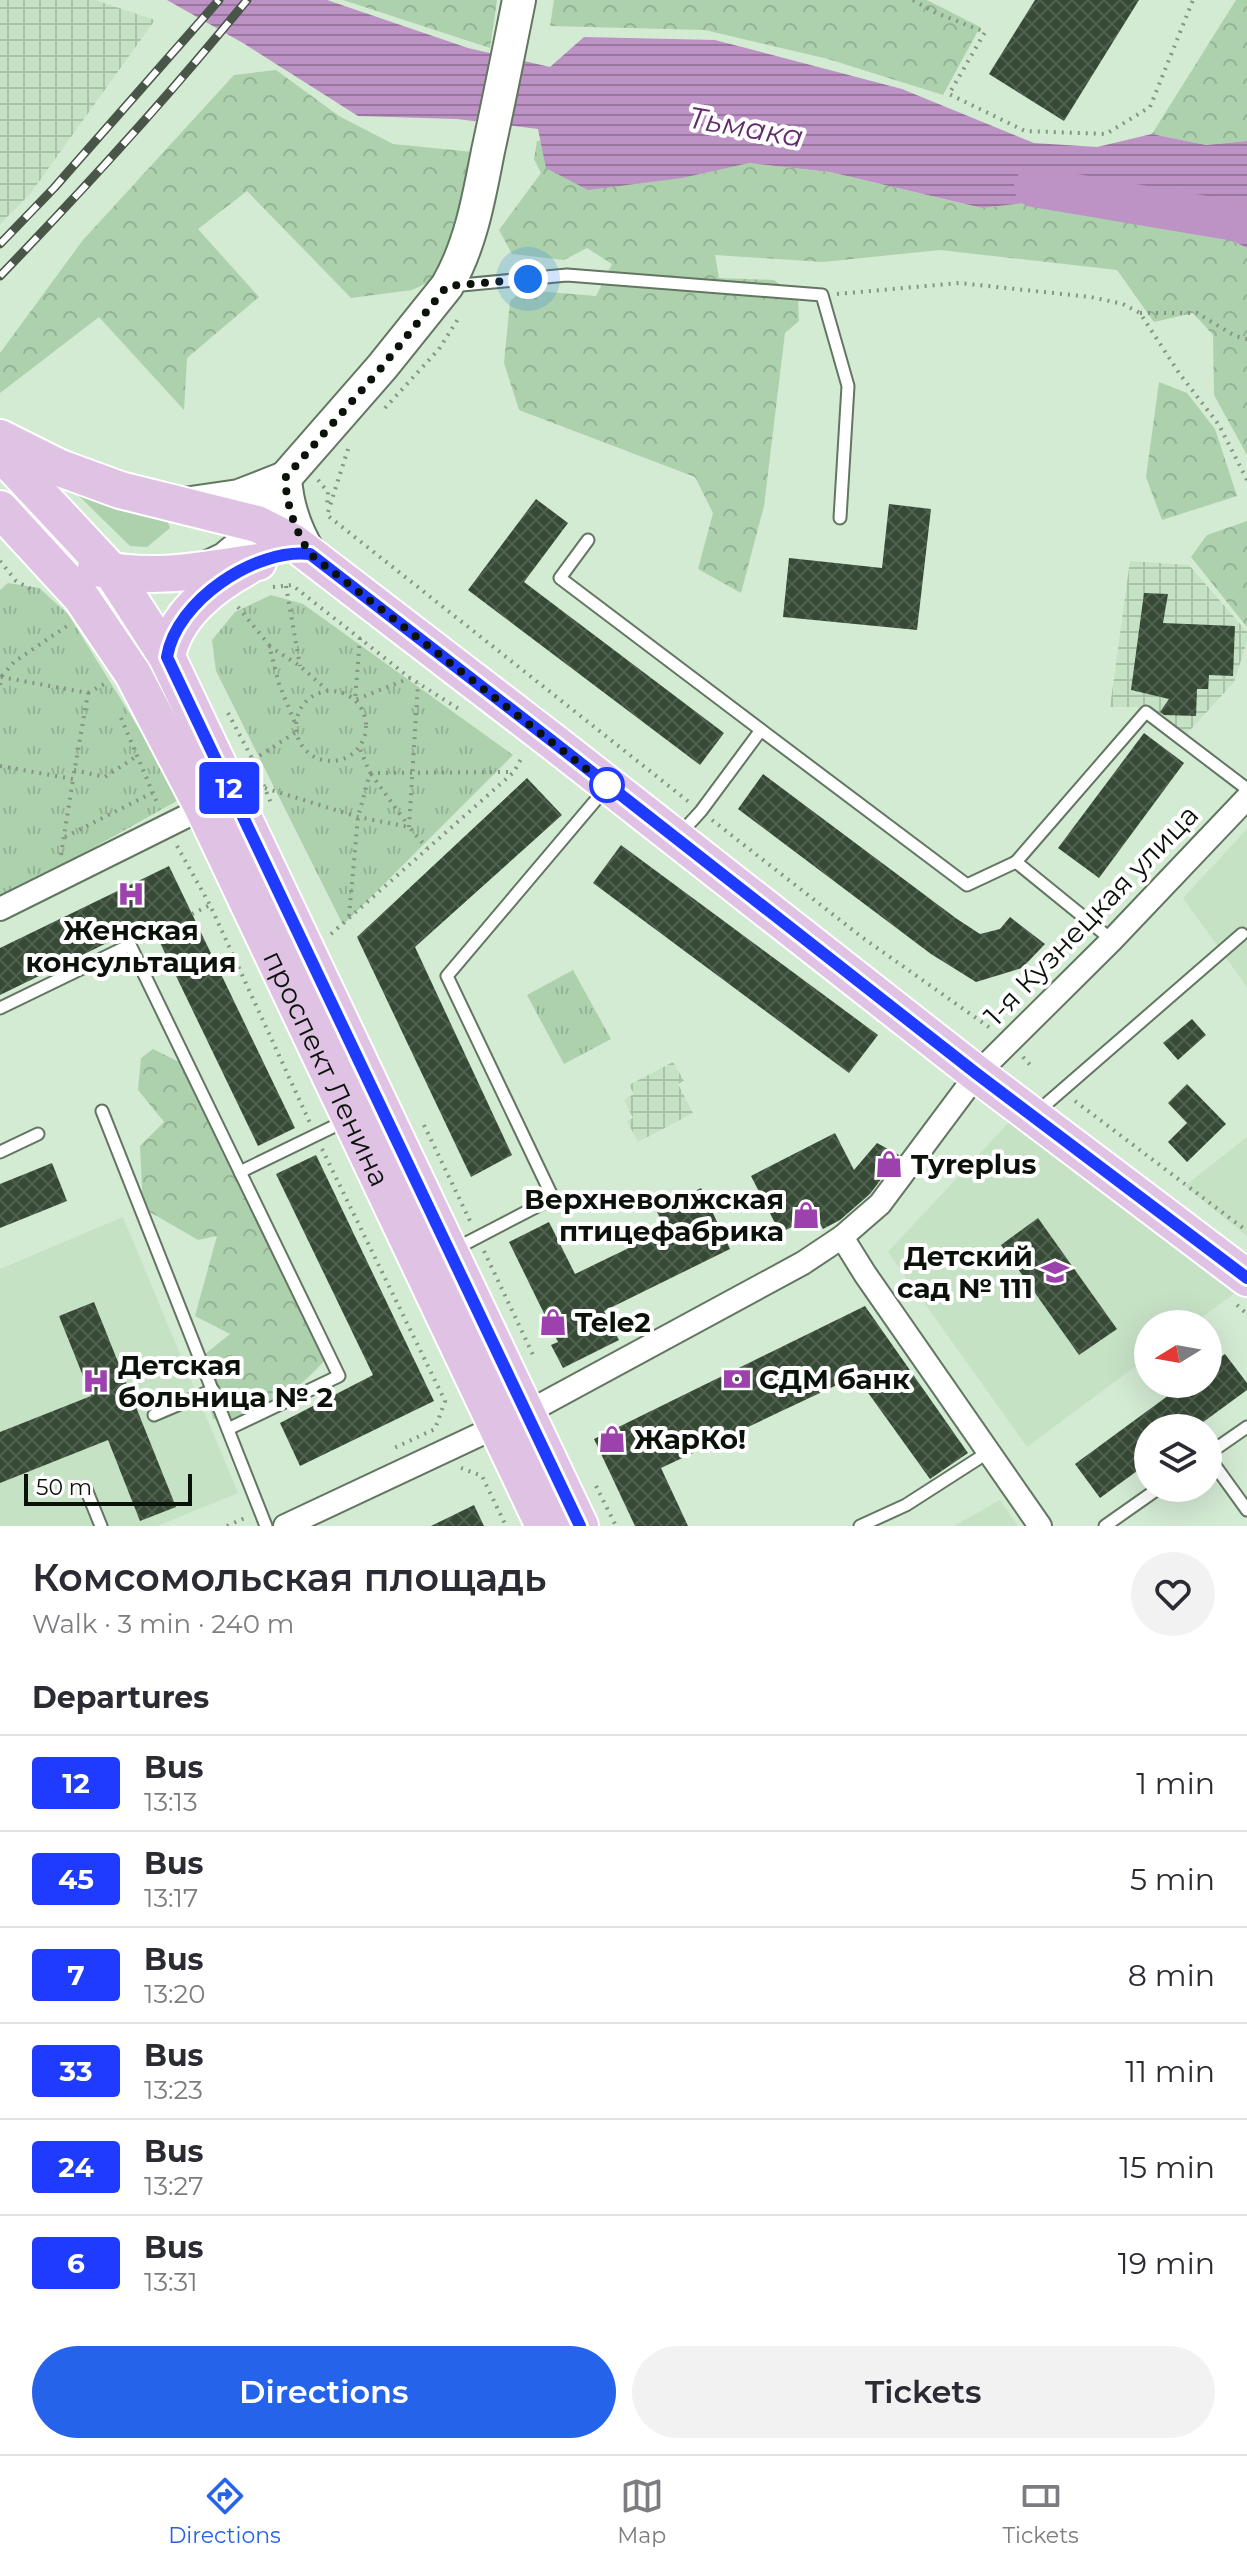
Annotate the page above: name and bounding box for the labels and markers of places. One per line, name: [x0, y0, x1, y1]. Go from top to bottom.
unlabelled marker: [590, 768, 624, 802]
hospital icon: Женская консультация: [116, 879, 146, 909]
place label: Женская консультация: [25, 913, 237, 979]
place label: Tyreplus: [911, 1147, 1037, 1181]
shop icon: Tyreplus: [874, 1149, 904, 1179]
place label: Верхневолжская птицефабрика: [524, 1182, 784, 1248]
shop icon: Верхневолжская птицефабрика: [791, 1200, 821, 1230]
place label: Детский сад № 111: [897, 1239, 1033, 1305]
school or university icon: Детский сад № 111: [1040, 1257, 1070, 1287]
place label: Tele2: [575, 1305, 651, 1339]
shop icon: Tele2: [538, 1307, 568, 1337]
place label: Детская больница № 2: [118, 1348, 333, 1414]
place label: СДМ банк: [759, 1362, 910, 1396]
bank icon: СДМ банк: [722, 1364, 752, 1394]
hospital icon: Детская больница № 2: [81, 1366, 111, 1396]
place label: ЖарКо!: [634, 1422, 746, 1456]
shop icon: ЖарКо!: [597, 1424, 627, 1454]

